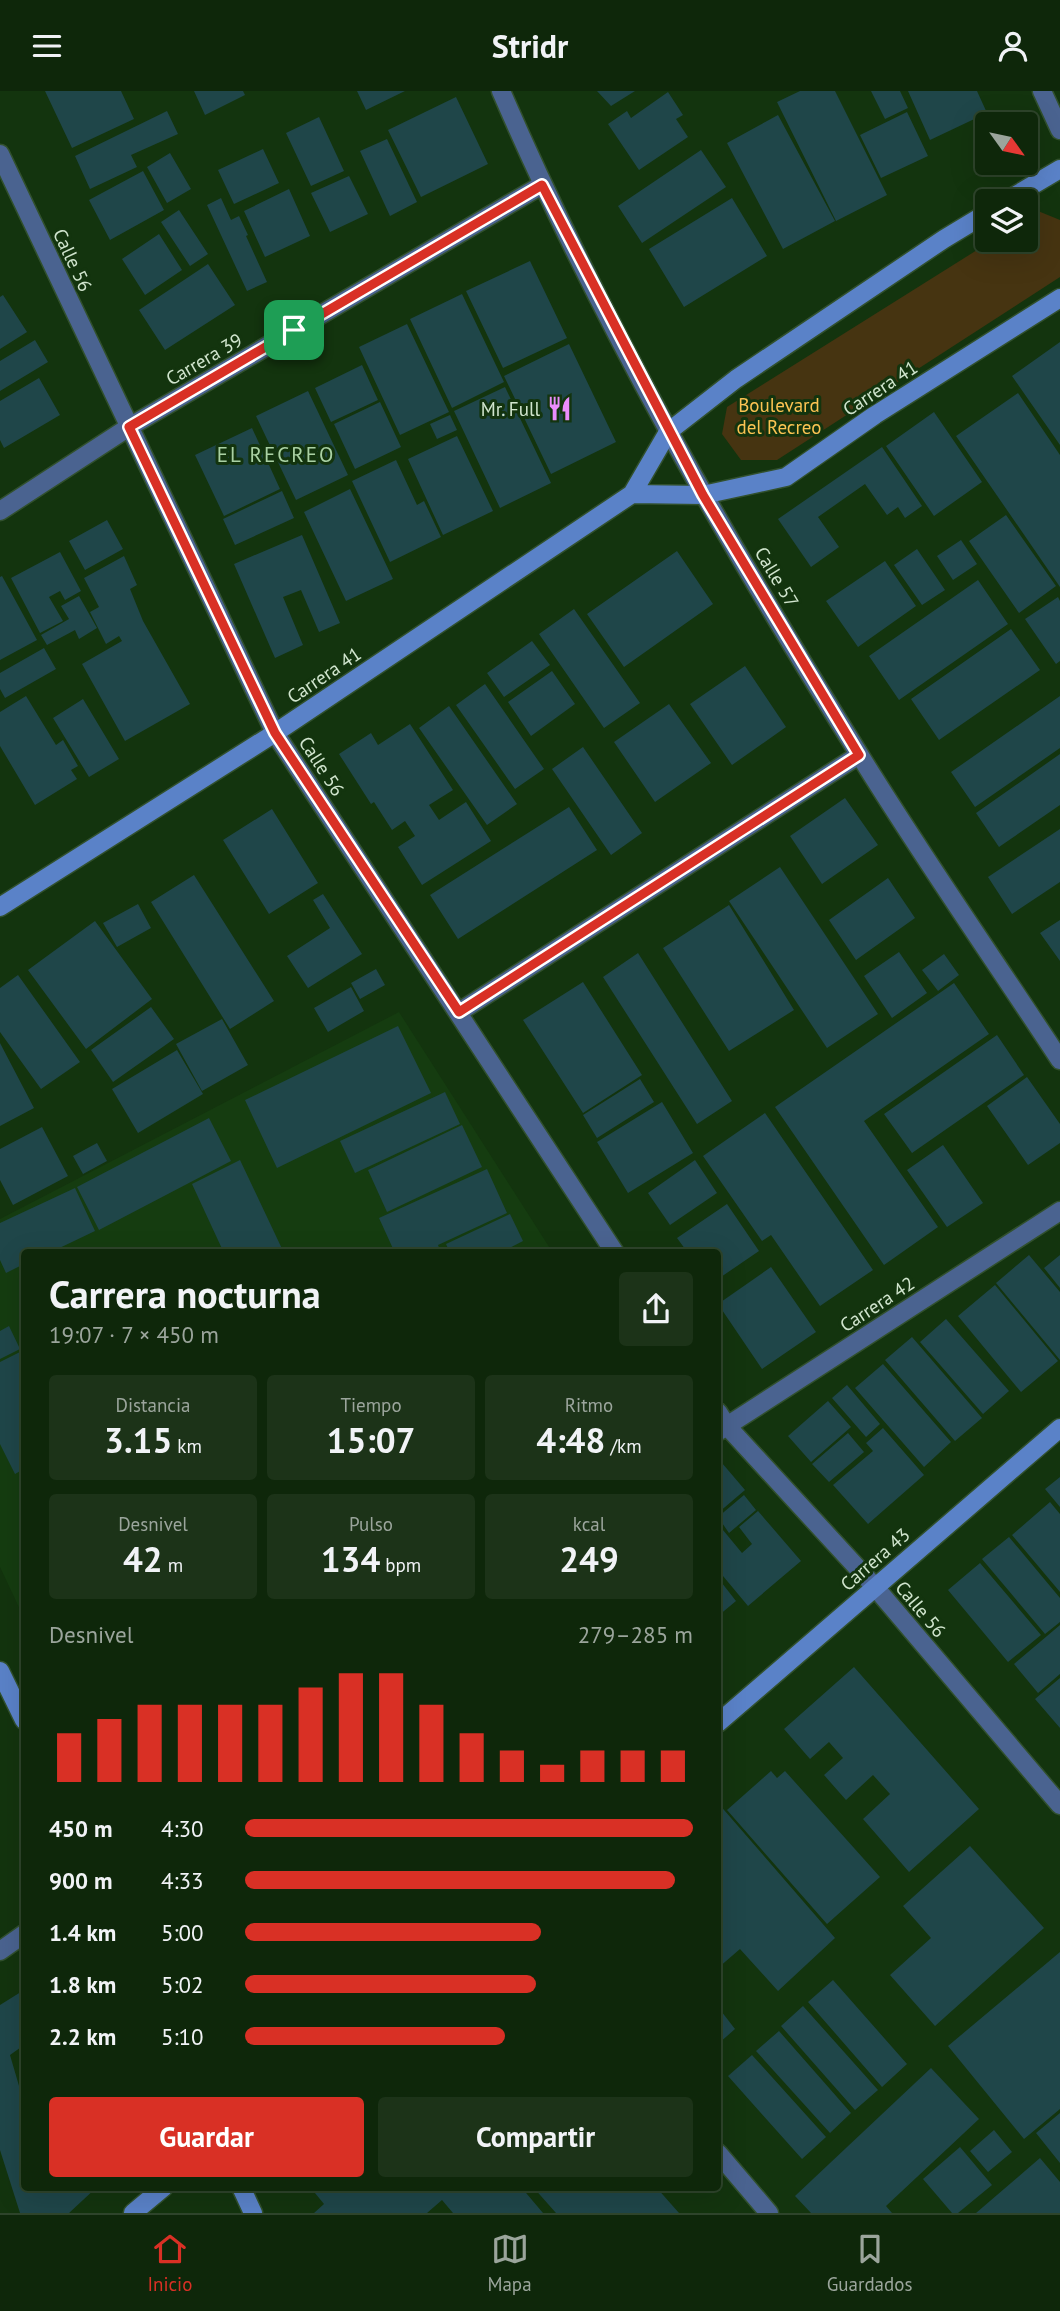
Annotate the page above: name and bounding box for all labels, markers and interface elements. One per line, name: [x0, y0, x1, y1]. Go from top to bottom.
text: Stridr: [492, 25, 568, 67]
icon: menu: [28, 27, 66, 65]
icon: person: [994, 27, 1032, 65]
north arrow: [975, 112, 1038, 175]
map controls: [975, 112, 1038, 252]
button: layers: [975, 189, 1038, 252]
street label: Calle 56: [48, 225, 98, 295]
pin: [264, 300, 324, 360]
icon: arrive: [275, 311, 313, 349]
street label: Carrera 39: [162, 328, 246, 390]
street label: Carrera 41: [838, 355, 922, 421]
park label: Boulevard del Recreo: [737, 393, 822, 439]
restaurant icon: Mr. Full: [546, 395, 574, 423]
place label: Mr. Full: [481, 397, 540, 421]
district label: EL RECREO: [217, 441, 335, 468]
street label: Calle 57: [750, 542, 804, 612]
street label: Carrera 41: [282, 642, 366, 708]
street label: Calle 56: [294, 732, 350, 800]
text: Carrera nocturna: [49, 1269, 321, 1318]
street label: Carrera 42: [835, 1271, 919, 1337]
button: share: [619, 1272, 693, 1346]
text: 19:07 · 7 × 450 m: [49, 1320, 219, 1349]
text: Distancia: [116, 1393, 190, 1417]
text: Tiempo: [340, 1393, 402, 1417]
text: Ritmo: [565, 1393, 613, 1417]
text: 3.15: [104, 1417, 172, 1463]
text: 15:07: [327, 1417, 415, 1463]
text: 4:48: [536, 1417, 605, 1463]
text: km: [172, 1434, 202, 1458]
text: /km: [605, 1434, 642, 1458]
text: Desnivel: [118, 1512, 188, 1536]
text: Pulso: [349, 1512, 393, 1536]
text: kcal: [573, 1512, 605, 1536]
street label: Carrera 43: [835, 1522, 915, 1596]
text: 42: [123, 1536, 163, 1582]
text: 134: [321, 1536, 380, 1582]
text: 249: [559, 1536, 619, 1582]
text: m: [163, 1553, 183, 1577]
text: bpm: [380, 1553, 421, 1577]
street label: Calle 56: [890, 1576, 952, 1642]
text: Desnivel: [49, 1620, 133, 1649]
text: 279–285 m: [578, 1620, 693, 1649]
text: 450 m: [49, 1814, 112, 1843]
text: 4:30: [161, 1814, 204, 1843]
text: 900 m: [49, 1866, 112, 1895]
text: 4:33: [161, 1866, 204, 1895]
text: 1.4 km: [49, 1918, 116, 1947]
text: 5:00: [161, 1918, 204, 1947]
text: 1.8 km: [49, 1970, 116, 1999]
text: 5:02: [161, 1970, 204, 1999]
text: 2.2 km: [49, 2022, 116, 2051]
text: 5:10: [161, 2022, 204, 2051]
button: Guardar: [49, 2097, 364, 2177]
button: Compartir: [378, 2097, 693, 2177]
tab: Inicio: [148, 2230, 192, 2296]
tab: Mapa: [487, 2230, 532, 2296]
tab: Guardados: [827, 2230, 912, 2296]

